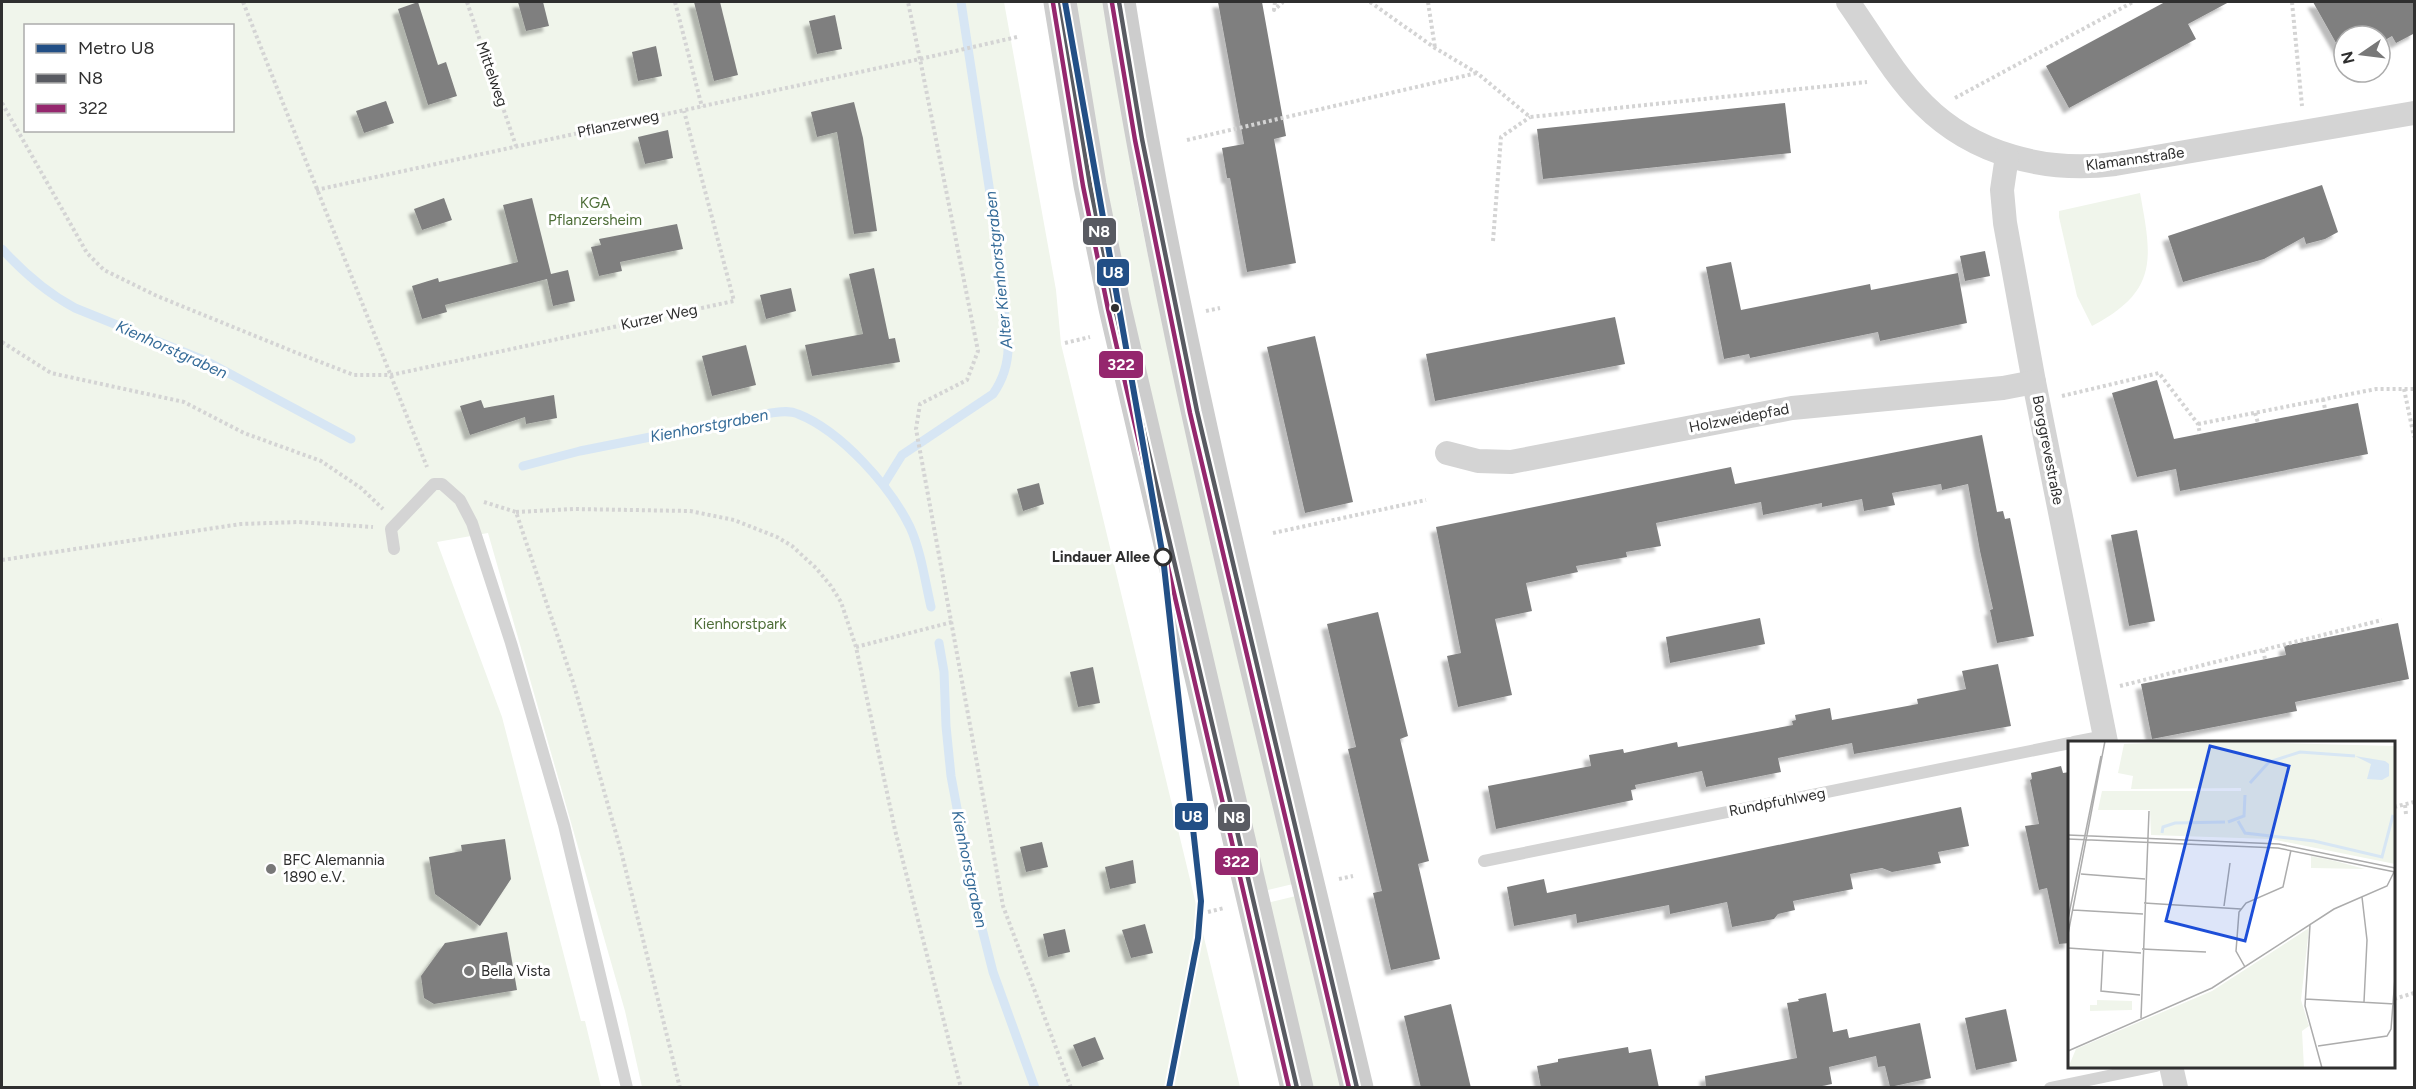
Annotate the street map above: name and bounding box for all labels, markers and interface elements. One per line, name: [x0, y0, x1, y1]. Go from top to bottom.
legend: [24, 24, 234, 132]
north arrow: [2332, 24, 2392, 84]
text: Metro U8: [78, 37, 155, 59]
street label: Mittelweg: [472, 39, 512, 109]
text: N: [2337, 49, 2359, 66]
text: N8: [78, 67, 103, 89]
text: 322: [78, 97, 108, 119]
street label: Pflanzerweg: [576, 107, 660, 141]
street label: Klamannstraße: [2085, 143, 2185, 175]
water label: Alter Kienhorstgraben: [981, 190, 1016, 351]
park label: KGA Pflanzersheim: [548, 194, 642, 229]
line badge: N8: [1082, 217, 1117, 246]
text: N8: [1088, 222, 1110, 241]
line badge: U8: [1096, 258, 1130, 287]
text: U8: [1102, 263, 1124, 282]
street label: Kurzer Weg: [619, 300, 699, 334]
unlabelled marker: [1109, 302, 1121, 314]
water label: Kienhorstgraben: [113, 316, 230, 383]
line badge: 322: [1098, 350, 1144, 379]
text: 322: [1107, 355, 1135, 374]
street label: Borggrevestraße: [2029, 394, 2067, 506]
street label: Holzweidepfad: [1687, 399, 1791, 437]
water label: Kienhorstgraben: [648, 405, 770, 446]
place label: Lindauer Allee: [1052, 548, 1151, 566]
marker: Lindauer Allee: [1154, 548, 1172, 566]
park label: Kienhorstpark: [694, 615, 787, 633]
inset map: [2068, 741, 2395, 1068]
street label: Rundpfuhlweg: [1727, 784, 1827, 820]
line badge: U8: [1174, 802, 1209, 831]
line badge: N8: [1217, 803, 1251, 832]
text: U8: [1181, 807, 1203, 826]
text: N8: [1223, 808, 1245, 827]
water label: Kienhorstgraben: [948, 809, 991, 930]
line badge: 322: [1214, 847, 1259, 876]
place label: BFC Alemannia 1890 e.V.: [283, 851, 385, 886]
text: 322: [1222, 852, 1250, 871]
marker: BFC Alemannia 1890 e.V.: [264, 862, 278, 876]
place label: Bella Vista: [481, 962, 550, 980]
marker: Bella Vista: [462, 964, 476, 978]

